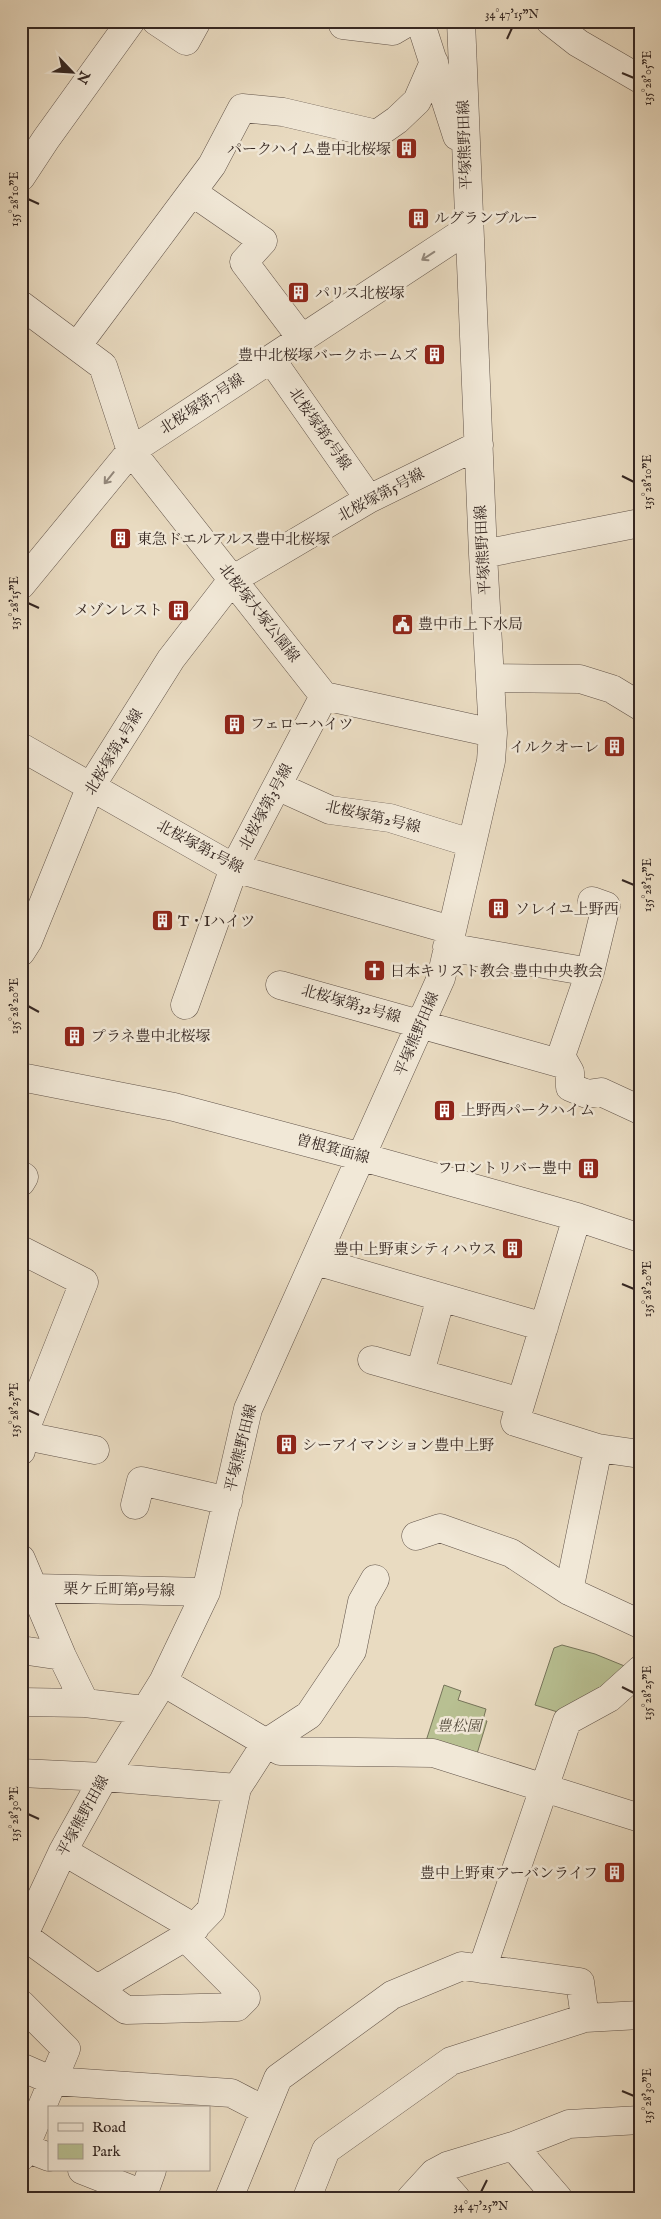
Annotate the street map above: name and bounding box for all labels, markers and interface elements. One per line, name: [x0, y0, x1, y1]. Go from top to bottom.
text: 34°47'15"N: [485, 7, 540, 22]
north arrow: [48, 48, 98, 98]
text: 135°28'05"E: [640, 50, 655, 106]
text: N: [72, 67, 94, 86]
street label: 平塚熊野田線: [454, 100, 476, 190]
building icon: パークハイム豊中北桜塚: [395, 137, 419, 161]
place label: パークハイム豊中北桜塚: [227, 140, 391, 159]
text: 135°28'10"E: [7, 171, 22, 227]
building icon: ルグランブルー: [406, 206, 430, 230]
place label: ルグランブルー: [434, 209, 538, 228]
one-way arrow: [421, 251, 435, 261]
building icon: パリス北桜塚: [287, 281, 311, 305]
place label: パリス北桜塚: [315, 284, 405, 303]
building icon: 豊中北桜塚バークホームズ: [422, 343, 446, 367]
place label: 豊中北桜塚バークホームズ: [238, 346, 418, 365]
street label: 北桜塚第7号線: [156, 370, 248, 438]
street label: 北桜塚第6号線: [285, 384, 355, 474]
text: 135°28'10"E: [640, 454, 655, 510]
street label: 北桜塚第5号線: [334, 464, 428, 526]
one-way arrow: [103, 471, 114, 484]
street label: 平塚熊野田線: [471, 505, 495, 595]
building icon: 東急ドエルアルス豊中北桜塚: [109, 527, 133, 551]
place label: 東急ドエルアルス豊中北桜塚: [137, 530, 330, 549]
street label: 北桜塚大塚公園線: [215, 560, 303, 666]
text: 135°28'15"E: [7, 576, 22, 630]
building icon: メゾンレスト: [167, 598, 191, 622]
place label: メゾンレスト: [74, 601, 163, 620]
public building icon: 豊中市上下水局: [390, 612, 414, 636]
place label: 豊中市上下水局: [418, 615, 523, 634]
street label: 北桜塚第4号線: [81, 705, 147, 799]
building icon: フェローハイツ: [222, 712, 246, 736]
place label: フェローハイツ: [250, 715, 354, 734]
building icon: イルクオーレ: [603, 735, 627, 759]
place label: イルクオーレ: [510, 738, 599, 757]
street label: 北桜塚第3号線: [235, 760, 297, 854]
street label: 北桜塚第2号線: [324, 797, 422, 837]
street label: 北桜塚第1号線: [153, 816, 247, 878]
text: 135°28'15"E: [640, 858, 655, 912]
building icon: ソレイユ上野西: [487, 897, 511, 921]
place label: ソレイユ上野西: [515, 900, 619, 919]
building icon: T・Iハイツ: [150, 909, 174, 933]
place label: T・Iハイツ: [178, 912, 255, 931]
church icon: 日本キリスト教会 豊中中央教会: [362, 959, 386, 983]
place label: 日本キリスト教会 豊中中央教会: [390, 962, 603, 981]
text: 135°28'20"E: [7, 978, 22, 1034]
street label: 北桜塚第32号線: [299, 981, 403, 1027]
street label: 平塚熊野田線: [391, 989, 443, 1079]
building icon: プラネ豊中北桜塚: [63, 1024, 87, 1048]
place label: プラネ豊中北桜塚: [91, 1027, 211, 1046]
building icon: 上野西パークハイム: [433, 1098, 457, 1122]
place label: 上野西パークハイム: [461, 1101, 595, 1120]
street label: 曽根箕面線: [294, 1130, 372, 1168]
building icon: フロントリバー豊中: [576, 1156, 600, 1180]
place label: フロントリバー豊中: [437, 1159, 572, 1178]
building icon: 豊中上野東シティハウス: [501, 1237, 525, 1261]
place label: 豊中上野東シティハウス: [334, 1240, 497, 1259]
text: 135°28'20"E: [640, 1261, 655, 1317]
text: 135°28'25"E: [7, 1383, 22, 1437]
street label: 平塚熊野田線: [221, 1402, 261, 1494]
building icon: シーアイマンション豊中上野: [274, 1433, 298, 1457]
place label: シーアイマンション豊中上野: [302, 1436, 494, 1455]
street label: 栗ケ丘町第9号線: [63, 1580, 175, 1600]
text: 135°28'25"E: [640, 1666, 655, 1720]
park label: 豊松園: [436, 1717, 484, 1736]
street label: 平塚熊野田線: [53, 1772, 113, 1860]
text: 135°28'30"E: [7, 1786, 22, 1842]
building icon: 豊中上野東アーバンライフ: [602, 1861, 626, 1885]
place label: 豊中上野東アーバンライフ: [420, 1864, 598, 1883]
text: 135°28'30"E: [640, 2068, 655, 2124]
legend: [48, 2106, 210, 2172]
text: Road: [92, 2118, 127, 2137]
text: Park: [92, 2142, 122, 2161]
text: 34°47'25"N: [454, 2199, 509, 2214]

